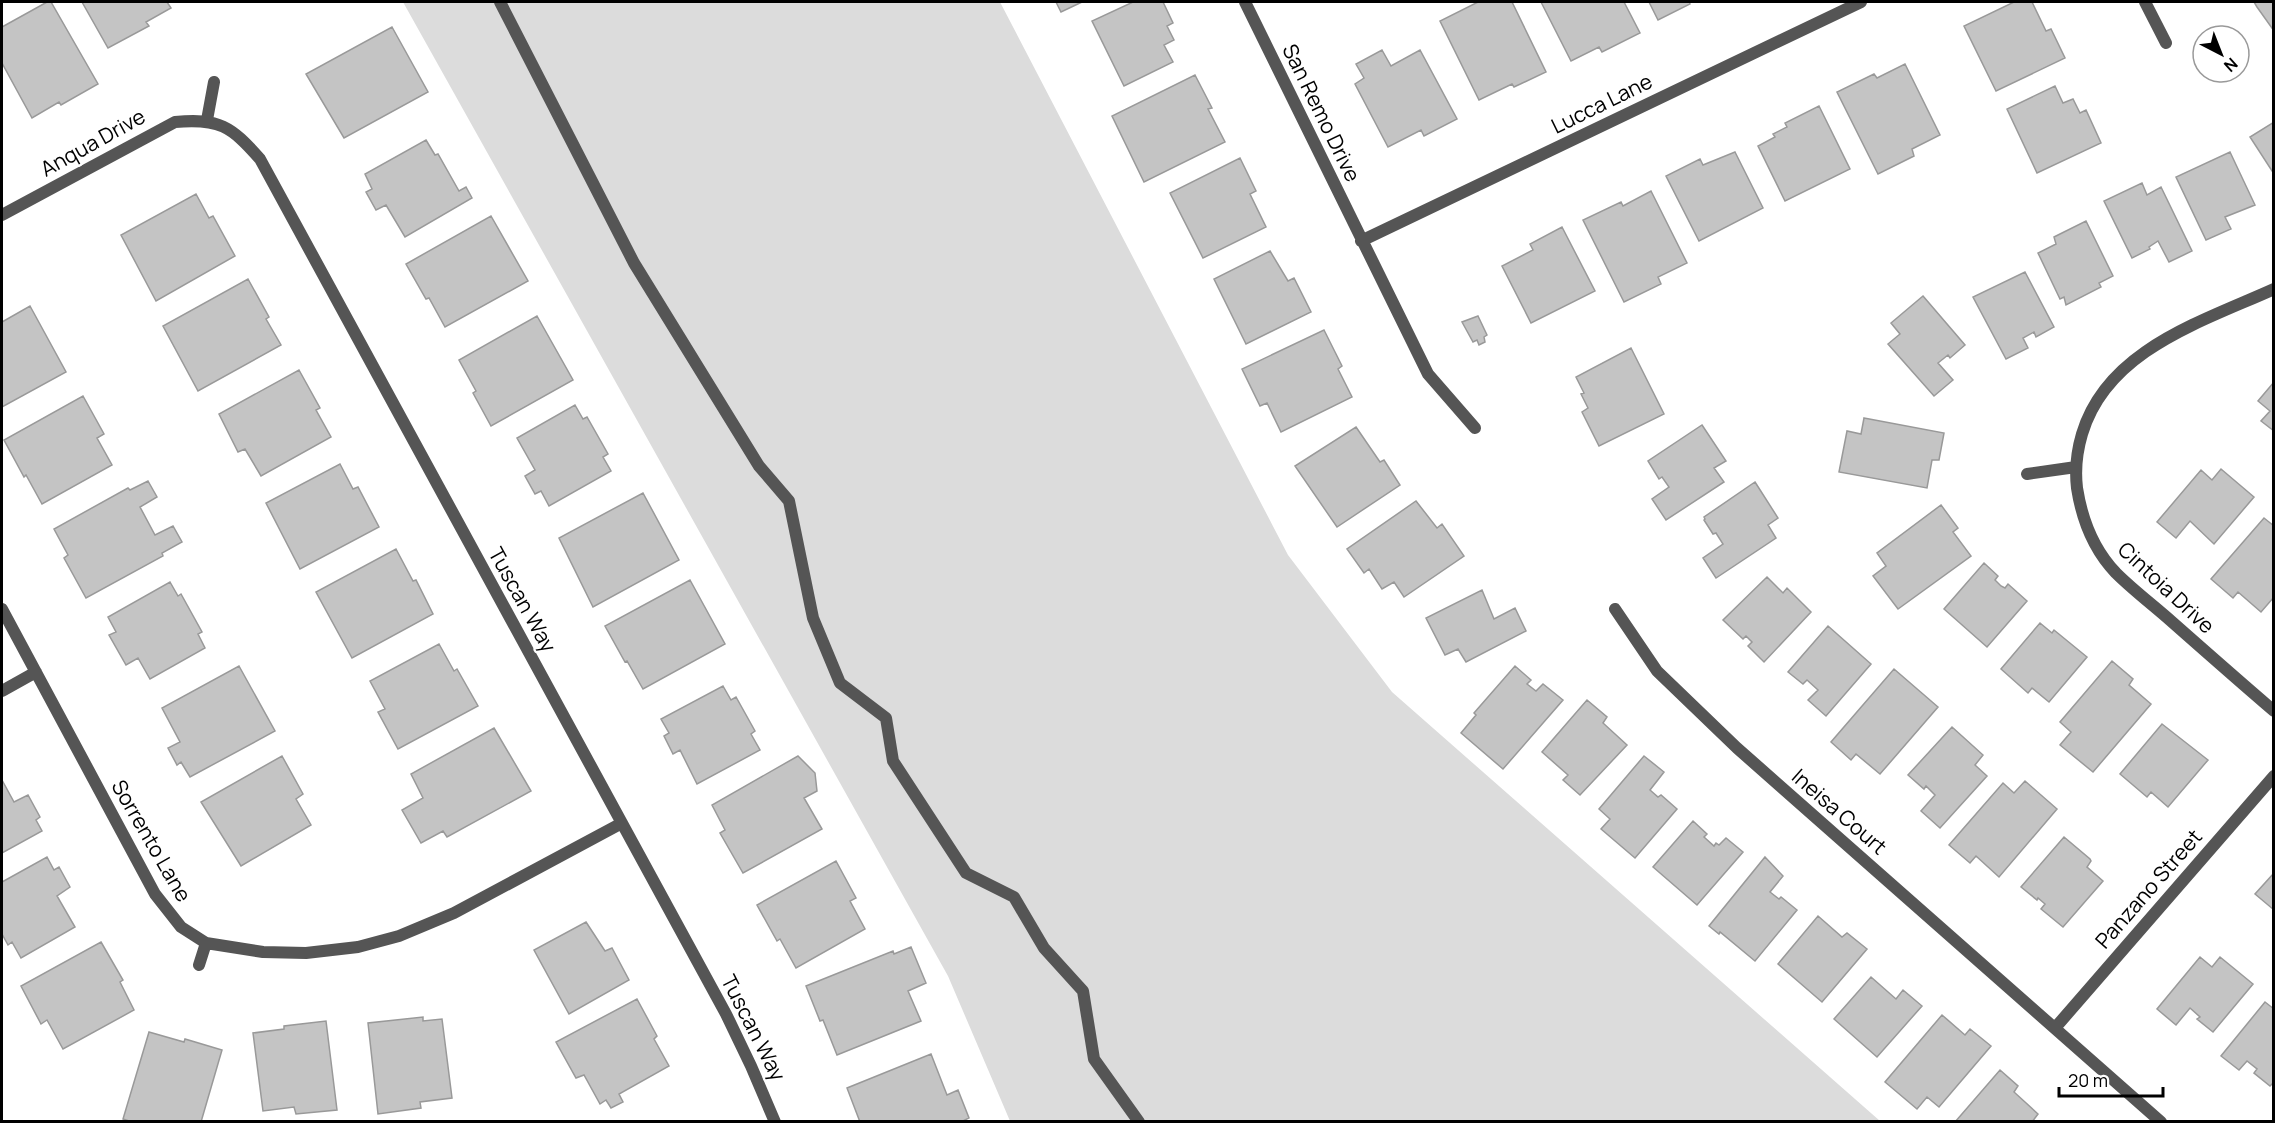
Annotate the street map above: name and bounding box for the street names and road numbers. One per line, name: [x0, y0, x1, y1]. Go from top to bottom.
street label: San Remo Drive: [1276, 39, 1367, 186]
street label: Lucca Lane: [1546, 67, 1657, 140]
street label: Anqua Drive: [35, 102, 150, 182]
street label: Cintoia Drive: [2112, 535, 2221, 639]
street label: Tuscan Way: [483, 542, 563, 657]
street label: Ineisa Court: [1786, 762, 1893, 860]
street label: Sorrento Lane: [106, 774, 198, 907]
street label: Panzano Street: [2089, 823, 2208, 954]
street label: Tuscan Way: [715, 970, 793, 1085]

